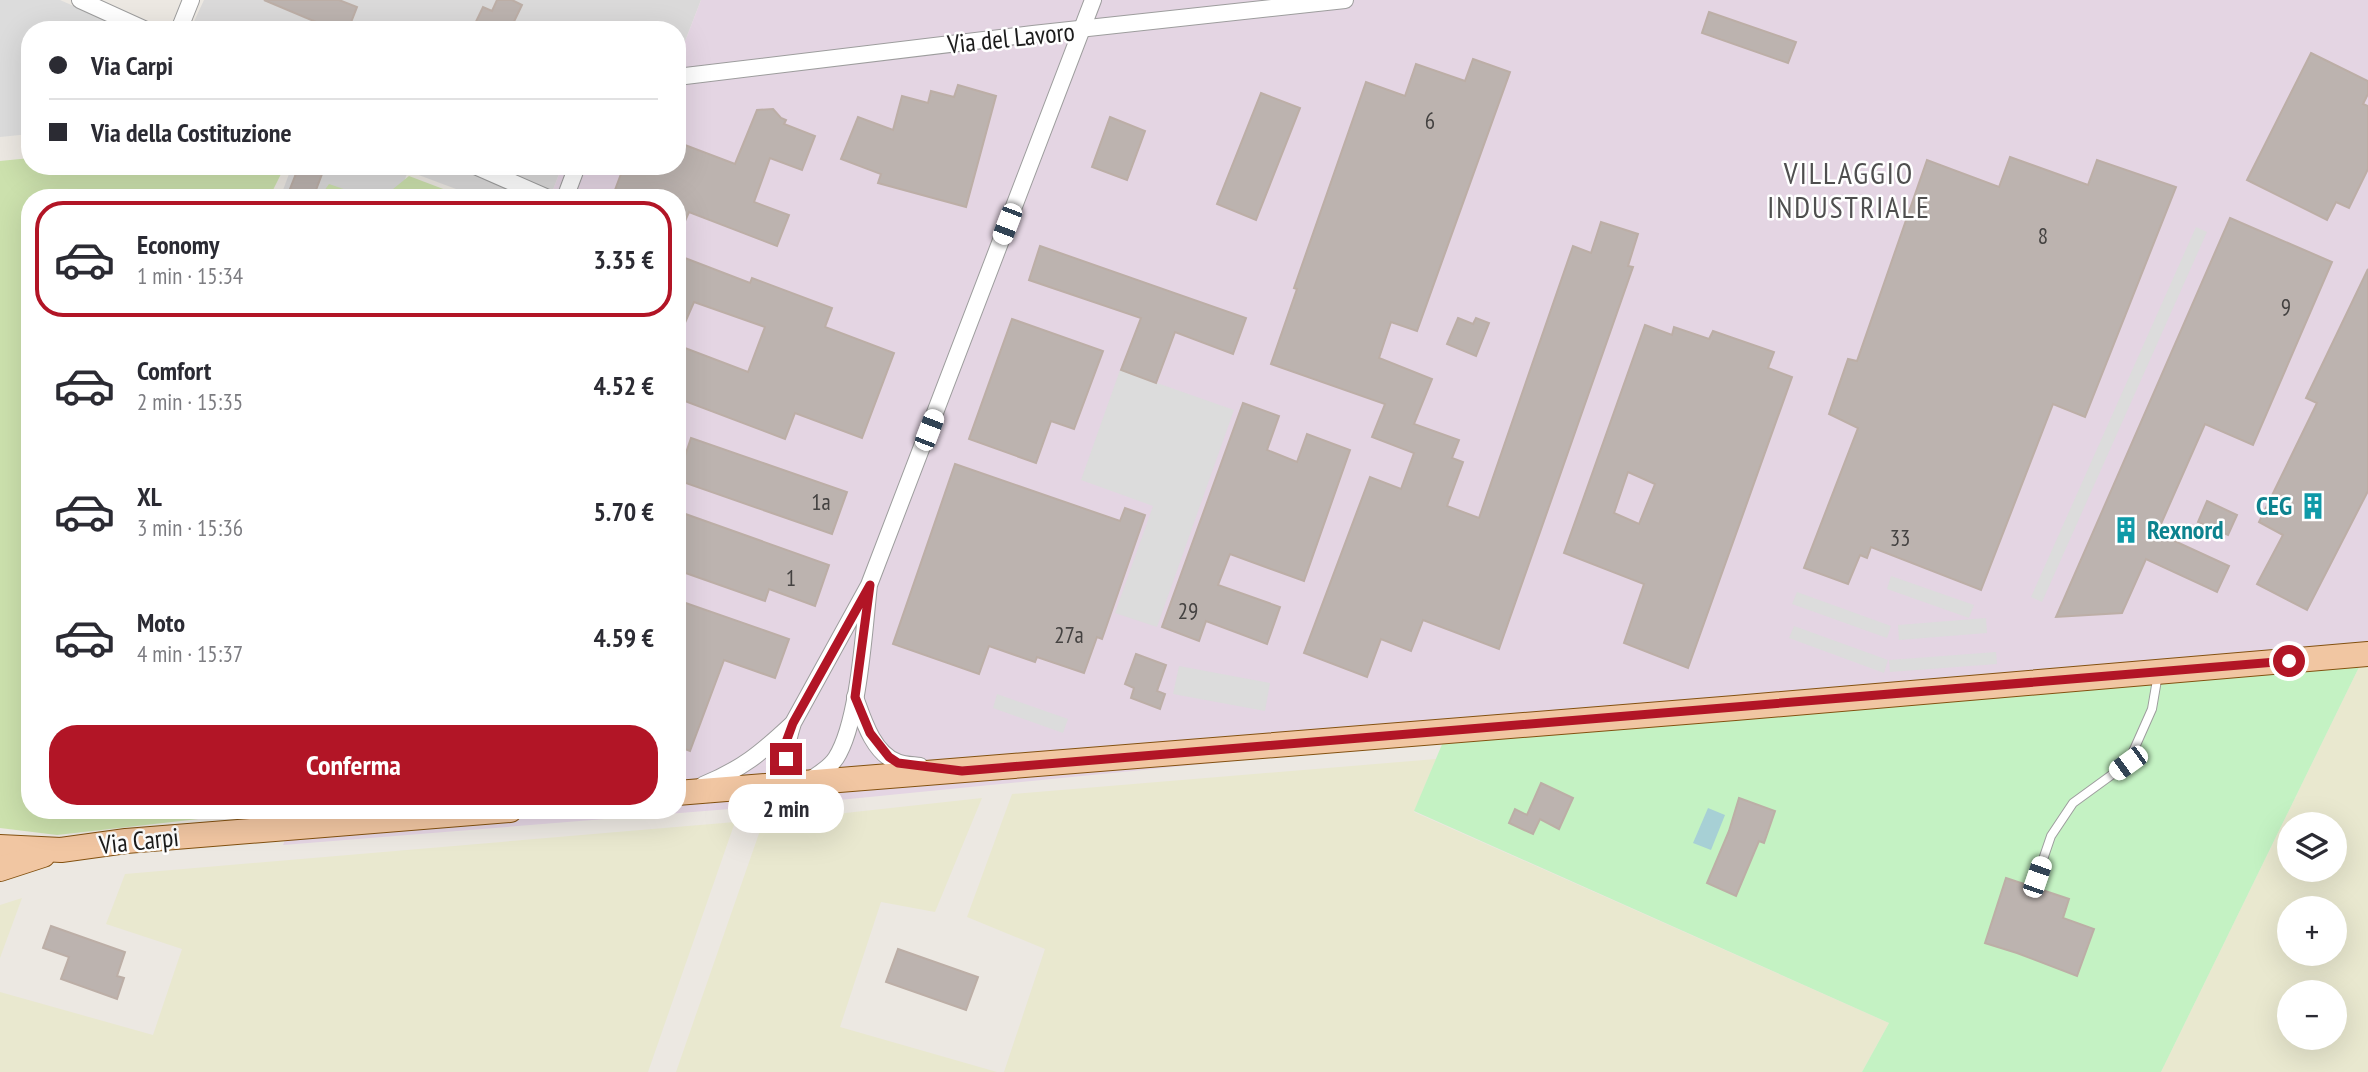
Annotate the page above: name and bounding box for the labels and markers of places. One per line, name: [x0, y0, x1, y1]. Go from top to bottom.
place label: CEG: [2256, 489, 2292, 522]
building icon: CEG: [2298, 491, 2328, 521]
place label: Rexnord: [2147, 513, 2224, 546]
building icon: Rexnord: [2111, 515, 2141, 545]

